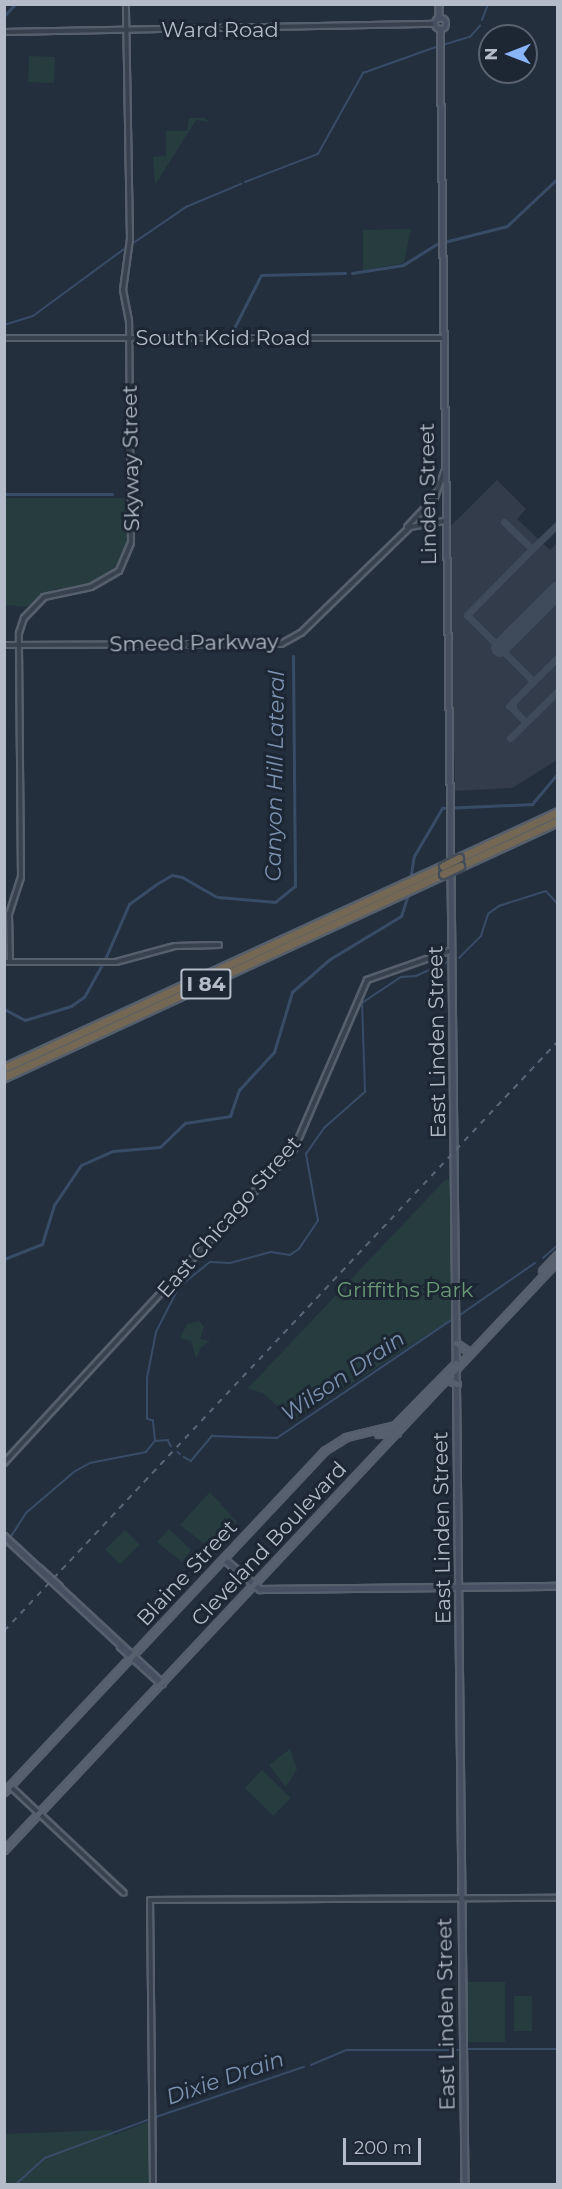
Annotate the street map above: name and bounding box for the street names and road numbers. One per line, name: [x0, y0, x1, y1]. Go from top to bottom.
street label: Ward Road: [161, 17, 279, 43]
street label: South Kcid Road: [136, 325, 310, 351]
street label: Skyway Street: [117, 384, 145, 532]
street label: Linden Street: [414, 423, 442, 565]
street label: Smeed Parkway: [109, 629, 279, 657]
street label: East Linden Street: [423, 945, 451, 1139]
road number: I 84: [179, 967, 233, 1001]
street label: East Chicago Street: [152, 1131, 306, 1303]
street label: East Linden Street: [428, 1431, 456, 1625]
street label: Cleveland Boulevard: [186, 1457, 352, 1631]
street label: Blaine Street: [132, 1515, 242, 1631]
street label: East Linden Street: [432, 1917, 460, 2111]

